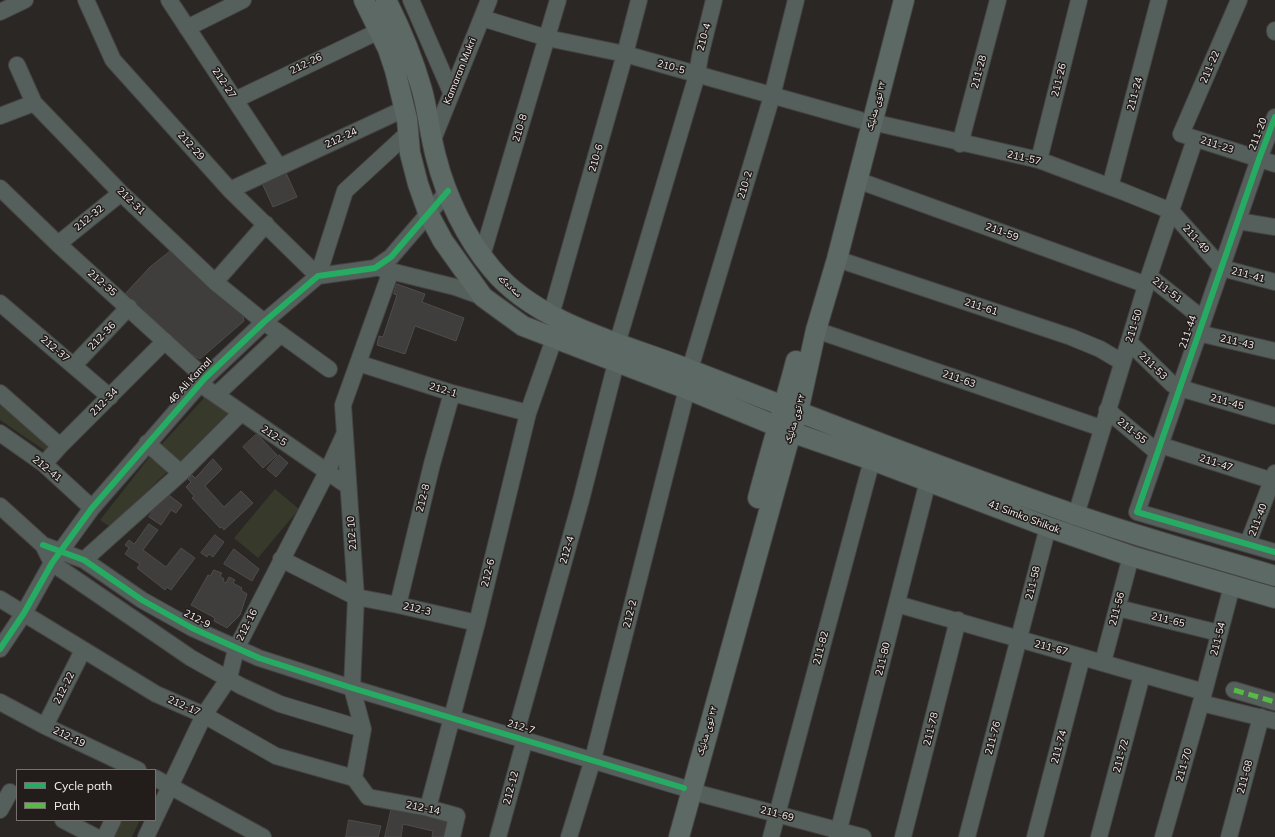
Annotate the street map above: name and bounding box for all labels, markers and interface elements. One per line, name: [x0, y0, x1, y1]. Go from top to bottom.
street label: 210-4: [695, 22, 713, 52]
street label: Kamaran Mukri: [441, 36, 479, 106]
street label: 211-22: [1198, 49, 1222, 85]
street label: 212-26: [288, 51, 324, 77]
street label: 211-28: [969, 54, 989, 90]
street label: 210-5: [656, 57, 686, 77]
street label: 211-26: [1049, 62, 1069, 98]
street label: 212-27: [209, 65, 239, 101]
street label: 211-24: [1125, 76, 1145, 112]
street label: ٢٢ توی مەلیک: [864, 80, 888, 132]
street label: 210-8: [510, 113, 530, 143]
street label: 211-20: [1246, 116, 1270, 152]
street label: 212-24: [323, 125, 359, 151]
street label: 212-29: [175, 129, 207, 163]
street label: 211-23: [1199, 134, 1235, 156]
street label: 210-6: [586, 143, 606, 173]
street label: 211-57: [1006, 148, 1042, 168]
street label: 210-2: [735, 170, 755, 200]
street label: 212-31: [115, 185, 147, 217]
street label: 212-32: [72, 203, 106, 233]
street label: 211-59: [984, 220, 1020, 244]
street label: 211-49: [1180, 222, 1212, 256]
street label: 211-41: [1230, 265, 1266, 285]
street label: 212-35: [85, 267, 119, 299]
street label: سەدەکە: [496, 272, 524, 300]
street label: 211-51: [1150, 275, 1184, 305]
street label: 211-61: [963, 296, 999, 318]
street label: 211-50: [1123, 308, 1145, 344]
street label: 211-44: [1177, 314, 1199, 350]
street label: 212-36: [86, 320, 118, 352]
street label: 211-43: [1219, 332, 1255, 352]
street label: 212-37: [38, 333, 72, 365]
street label: 211-53: [1137, 350, 1169, 382]
street label: 46 Ali Kamal: [166, 355, 214, 407]
street label: 211-63: [941, 368, 977, 390]
street label: 212-1: [428, 380, 458, 400]
street label: 212-34: [88, 386, 120, 418]
street label: 211-45: [1209, 392, 1245, 412]
street label: ٢٢ توی مەلیک: [782, 393, 808, 445]
street label: 211-55: [1115, 416, 1149, 446]
street label: 212-5: [259, 423, 289, 449]
street label: 211-47: [1198, 452, 1234, 474]
street label: 212-41: [30, 454, 64, 484]
street label: 212-8: [414, 483, 432, 513]
street label: 41 Simko Shikak: [986, 498, 1062, 536]
street label: 211-40: [1246, 502, 1270, 538]
street label: 212-10: [345, 515, 359, 551]
street label: 212-4: [557, 535, 577, 565]
street label: 212-6: [479, 558, 497, 588]
street label: 211-58: [1023, 565, 1043, 601]
street label: 211-56: [1107, 591, 1127, 627]
street label: 212-2: [621, 599, 639, 629]
street label: 212-3: [402, 600, 432, 618]
street label: 212-9: [182, 607, 212, 631]
street label: 212-16: [234, 607, 260, 643]
street label: 211-65: [1150, 610, 1186, 630]
street label: 211-54: [1208, 621, 1228, 657]
street label: 211-82: [811, 630, 831, 666]
street label: 211-67: [1033, 638, 1069, 658]
street label: 211-80: [873, 641, 893, 677]
street label: 212-22: [51, 670, 77, 706]
street label: 212-17: [166, 694, 202, 718]
street label: ٢٢ توی مەلیک: [694, 705, 720, 757]
street label: 211-78: [921, 711, 941, 747]
street label: 212-7: [506, 717, 536, 737]
street label: 211-76: [983, 720, 1003, 756]
street label: 212-19: [51, 724, 87, 750]
street label: 211-74: [1049, 729, 1069, 765]
street label: 211-72: [1111, 738, 1131, 774]
street label: 211-70: [1174, 747, 1194, 783]
street label: 211-68: [1235, 759, 1255, 795]
legend: [16, 769, 156, 821]
street label: 212-12: [501, 770, 521, 806]
text: Cycle path: [54, 778, 112, 793]
text: Path: [54, 798, 80, 813]
street label: 212-14: [405, 799, 441, 817]
street label: 211-69: [759, 804, 795, 824]

